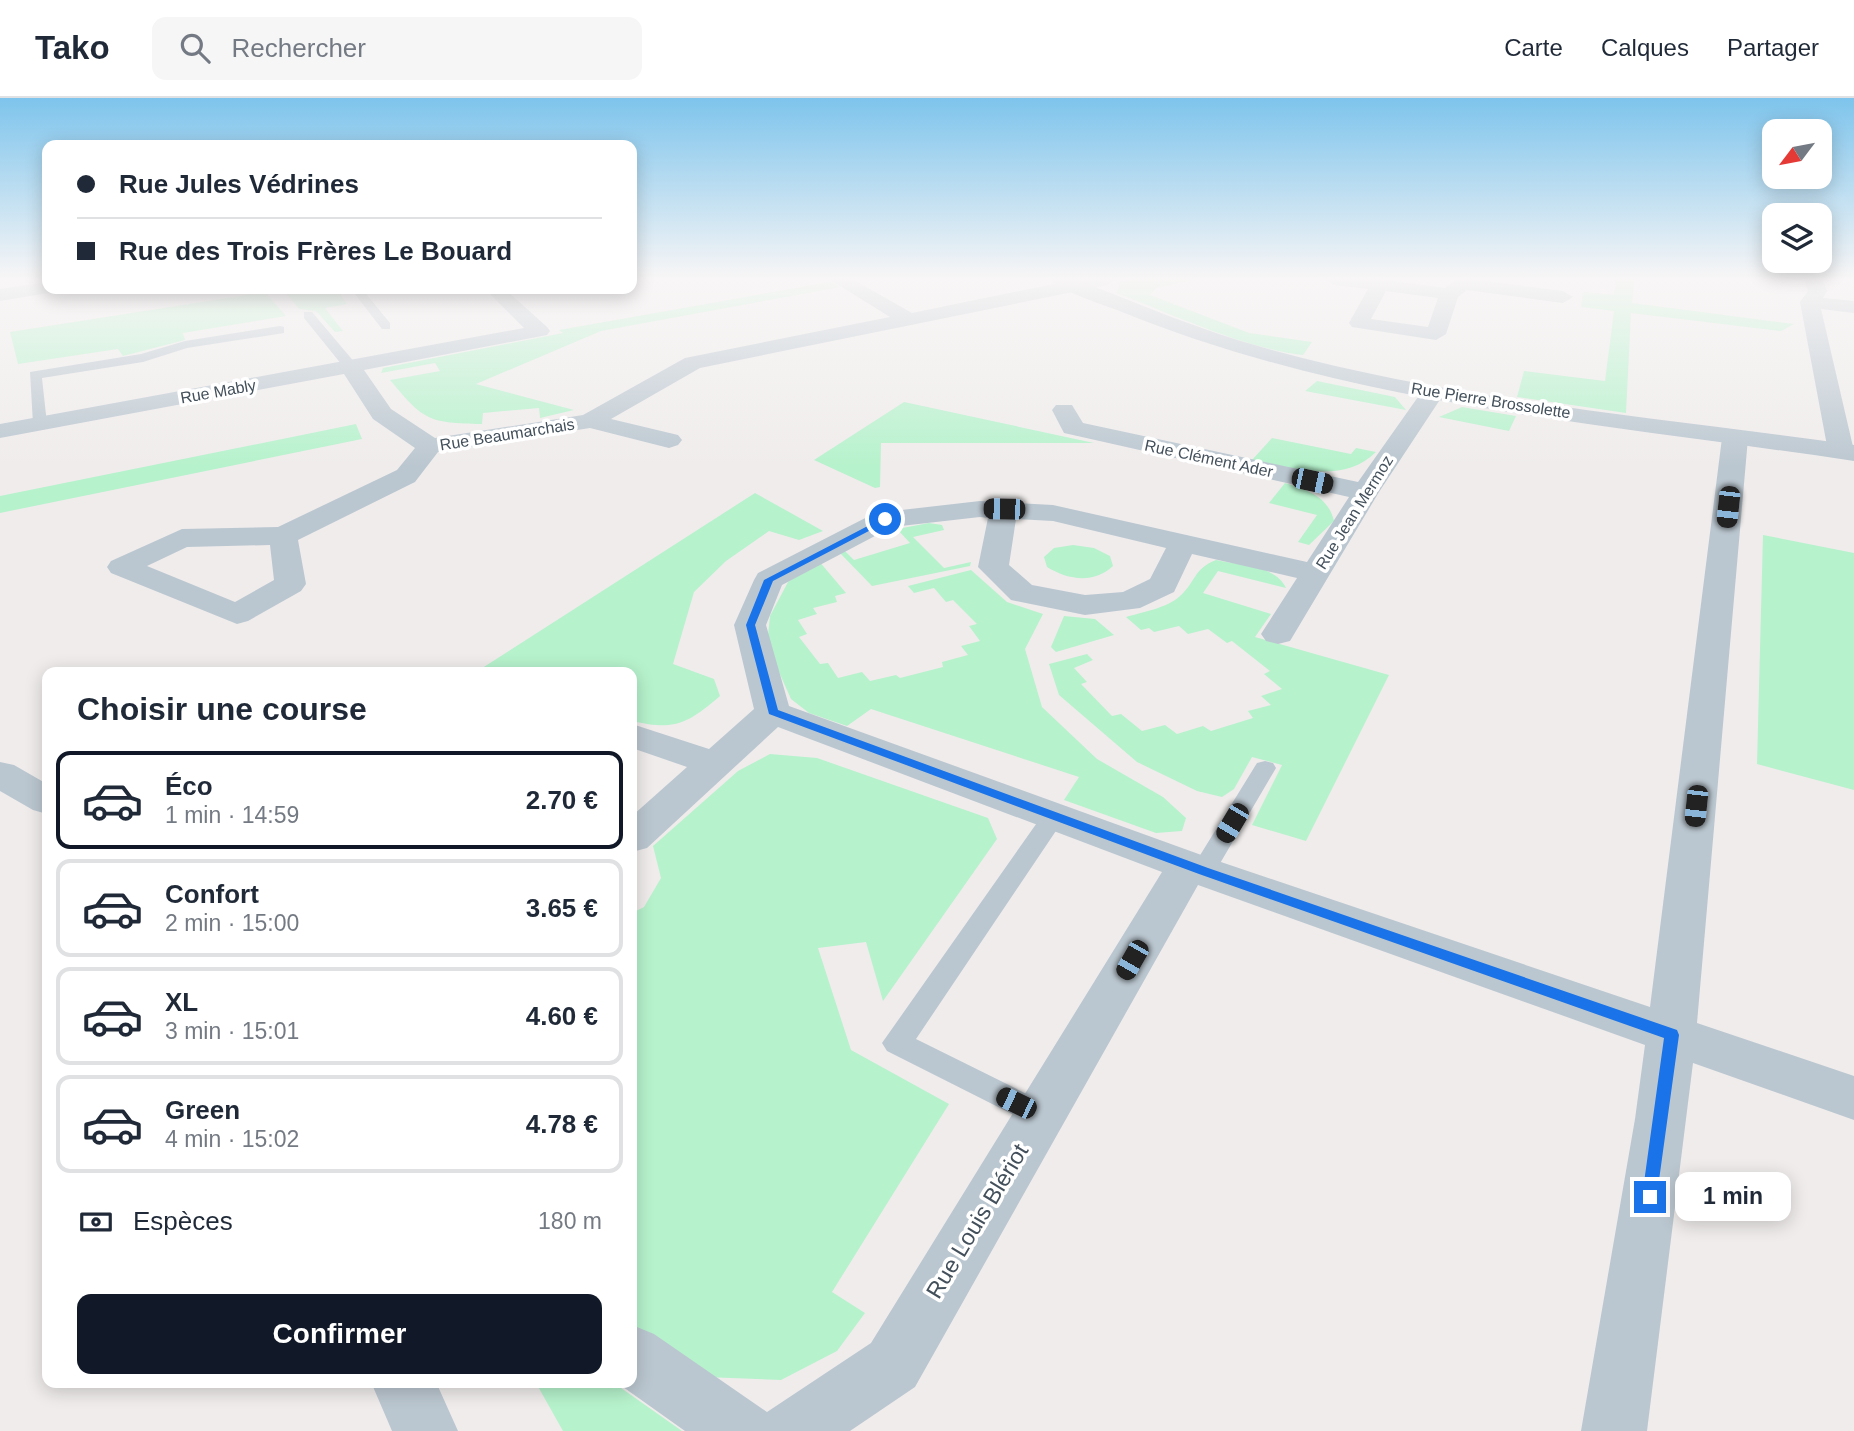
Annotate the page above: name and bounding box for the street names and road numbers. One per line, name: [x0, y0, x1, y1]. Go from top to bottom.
street label: Rue Mably: [179, 376, 257, 407]
street label: Rue Pierre Brossolette: [1410, 380, 1572, 421]
street label: Rue Beaumarchais: [439, 415, 576, 454]
street label: Rue Clément Ader: [1143, 437, 1275, 481]
street label: Rue Jean Mermoz: [1313, 452, 1396, 572]
street label: Rue Louis Blériot: [921, 1139, 1034, 1303]

